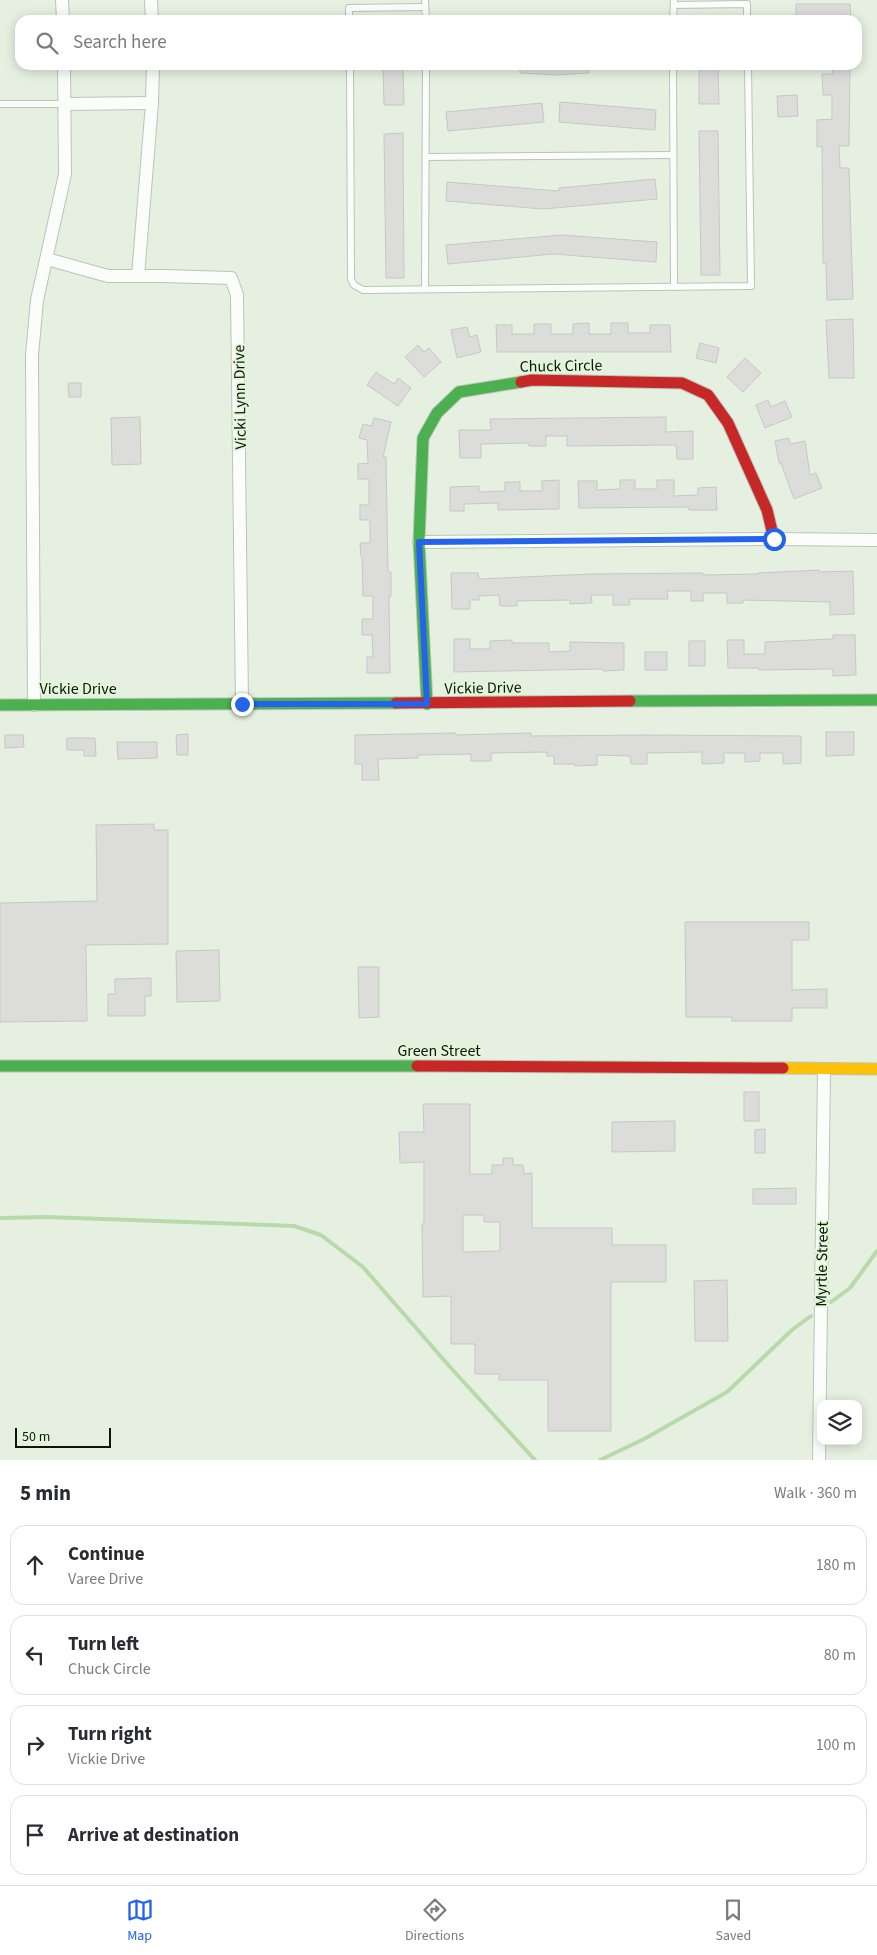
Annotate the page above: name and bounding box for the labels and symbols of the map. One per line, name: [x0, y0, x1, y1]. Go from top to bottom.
street label: Vicki Lynn Drive: [228, 344, 252, 449]
street label: Chuck Circle: [519, 354, 603, 378]
route start: [763, 528, 786, 551]
street label: Vickie Drive: [444, 676, 522, 700]
street label: Vickie Drive: [39, 678, 117, 700]
route end: [231, 693, 254, 716]
street label: Green Street: [397, 1040, 481, 1062]
street label: Myrtle Street: [810, 1221, 834, 1307]
scale bar: [15, 1425, 111, 1448]

